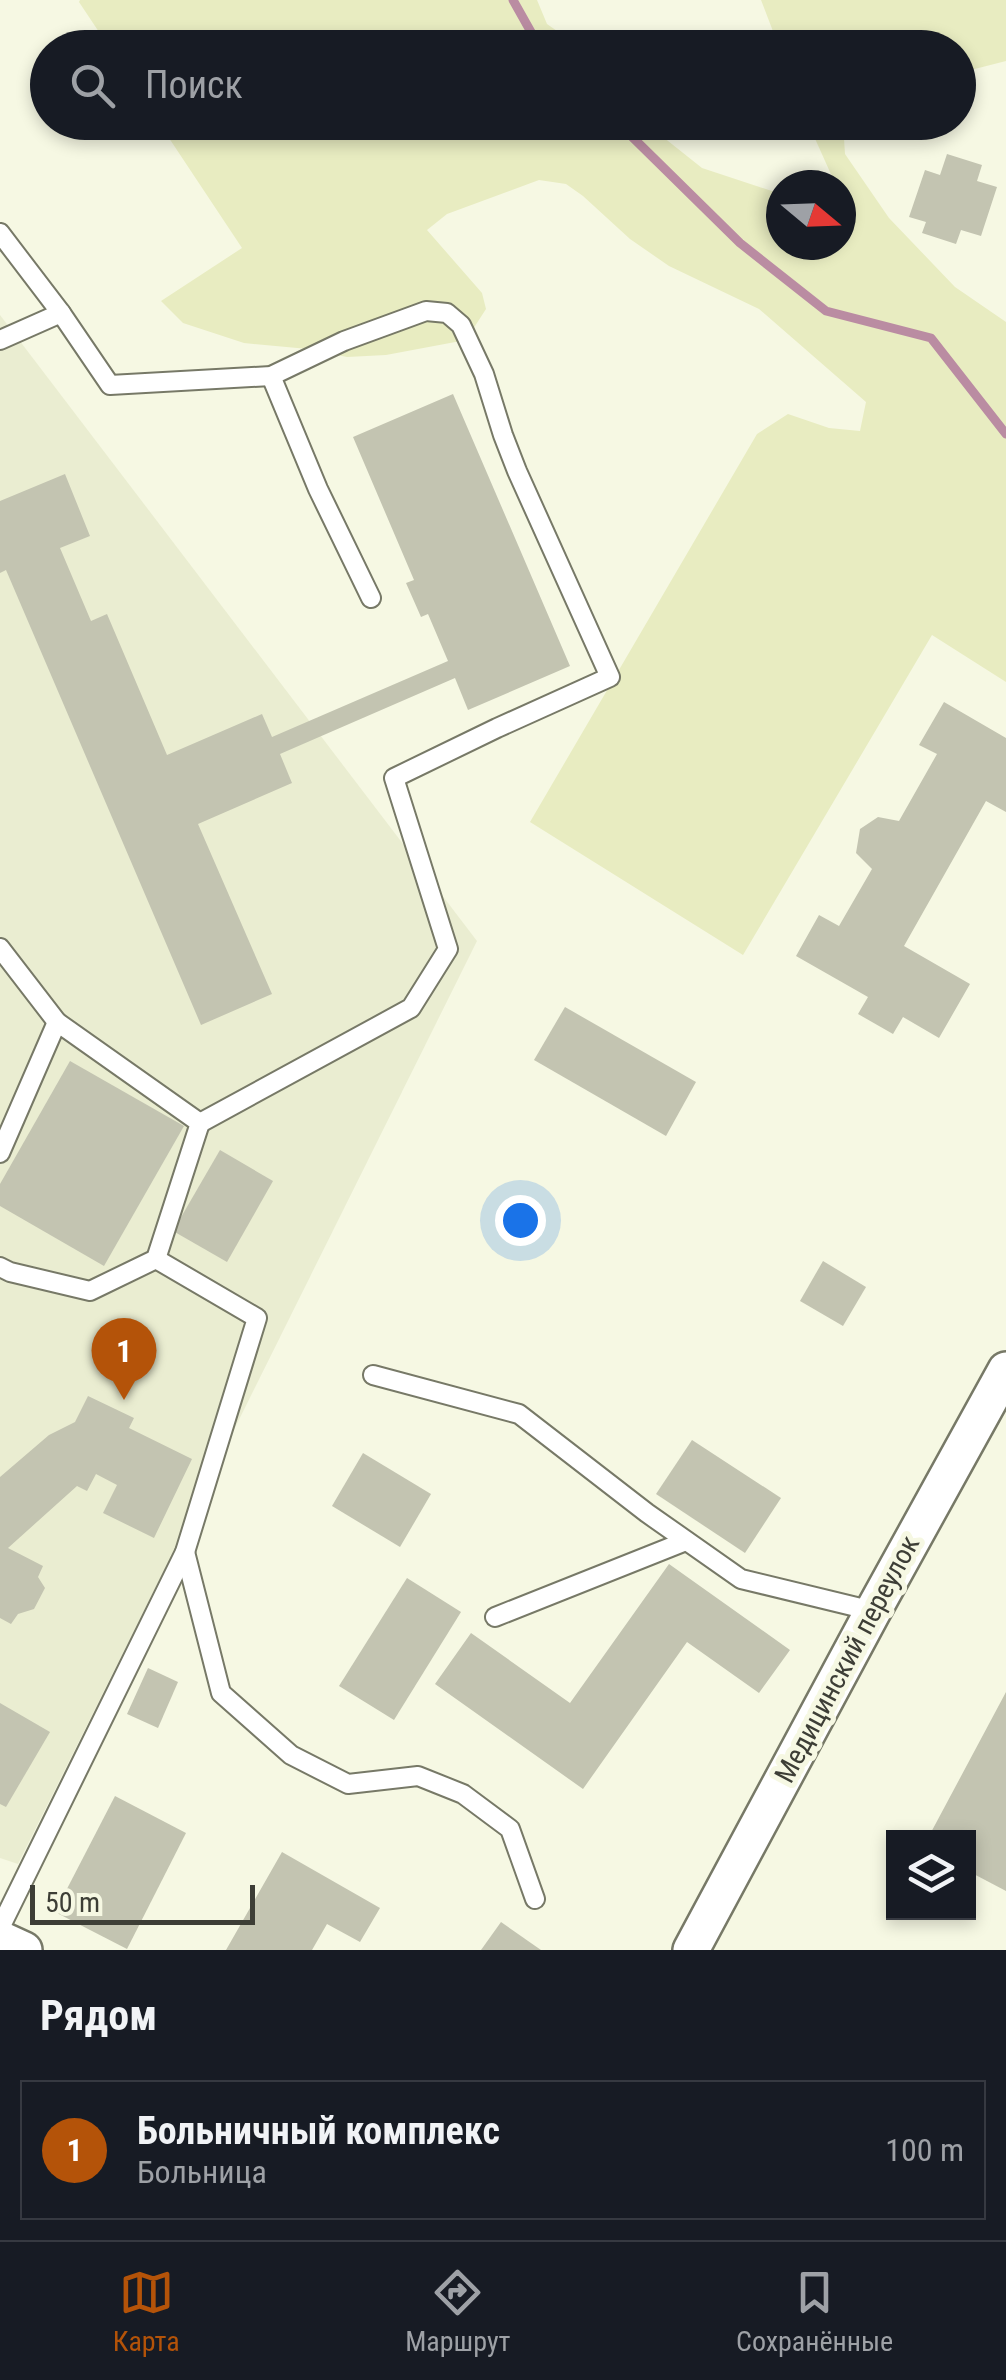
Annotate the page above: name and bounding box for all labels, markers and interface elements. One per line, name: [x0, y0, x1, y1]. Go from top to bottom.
search box: [30, 30, 976, 140]
icon: search: [65, 58, 120, 113]
text: Поиск: [145, 63, 243, 107]
north arrow: [766, 170, 856, 260]
your location: [495, 1195, 546, 1246]
pin: 1: [92, 1318, 156, 1400]
street label: Медицинский переулок: [768, 1530, 926, 1788]
map controls: [886, 1830, 976, 1920]
button: layers: [886, 1830, 976, 1920]
scale bar: [30, 1880, 255, 1924]
text: 50 m: [45, 1886, 100, 1919]
text: Рядом: [40, 1991, 157, 2040]
text: Больничный комплекс: [137, 2109, 500, 2153]
text: 1: [66, 2131, 83, 2169]
text: 100 m: [885, 2131, 964, 2169]
text: Больница: [137, 2153, 267, 2191]
tab: Карта: [113, 2265, 180, 2358]
tab: Маршрут: [405, 2265, 511, 2358]
tab: Сохранённые: [736, 2265, 893, 2358]

